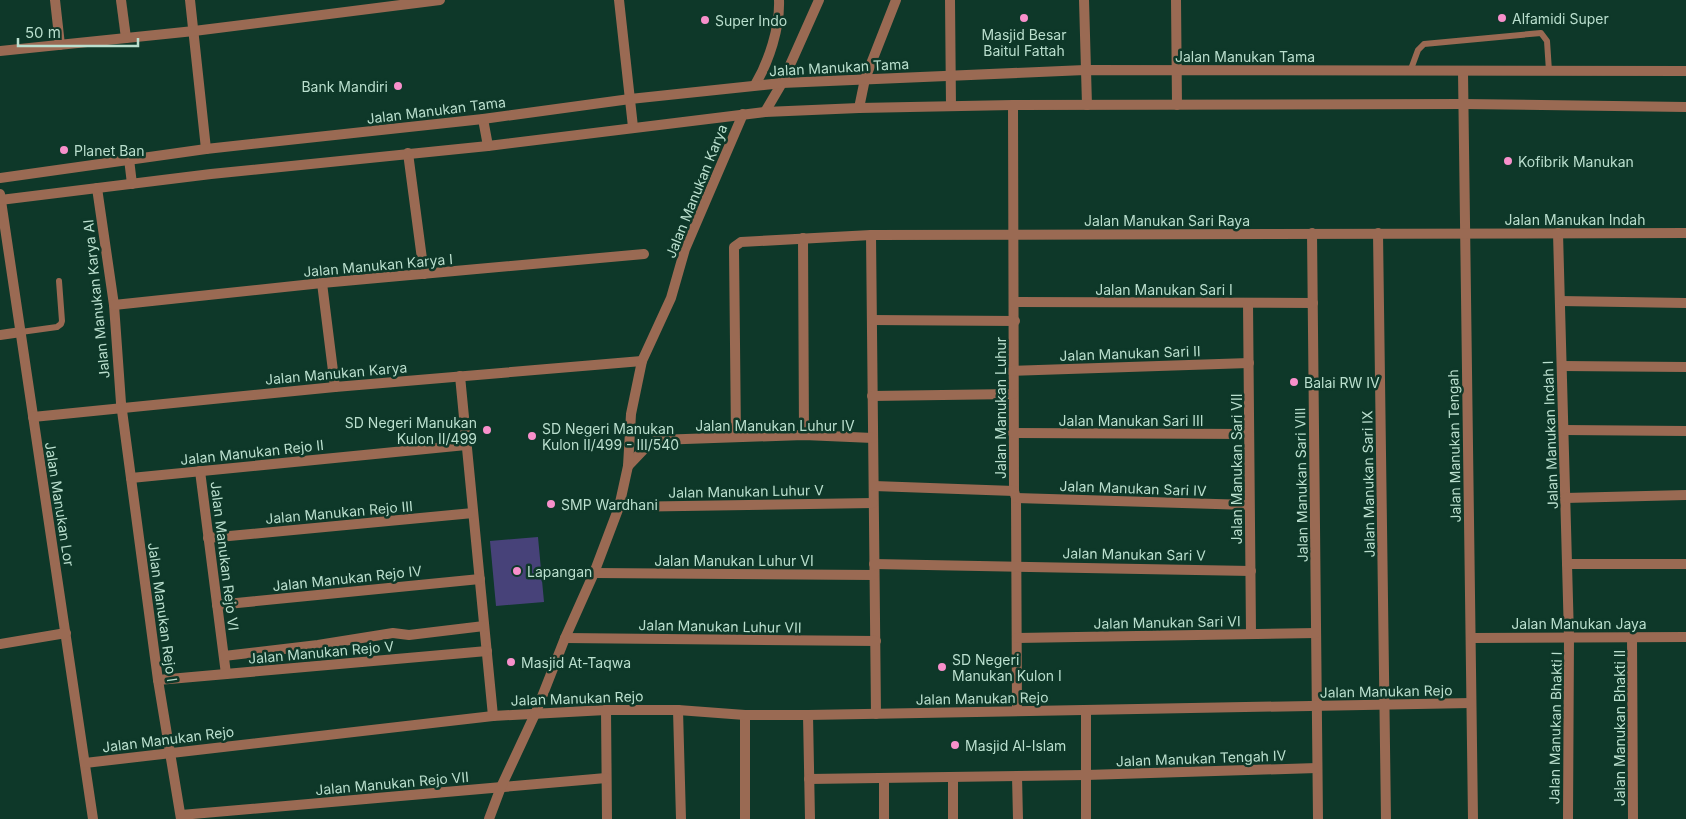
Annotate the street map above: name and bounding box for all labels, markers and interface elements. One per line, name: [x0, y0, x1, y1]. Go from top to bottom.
place label: Alfamidi Super: [1512, 10, 1609, 27]
place label: Super Indo: [715, 12, 787, 29]
marker: Masjid Besar Baitul Fattah: [1018, 12, 1030, 24]
marker: Alfamidi Super: [1496, 12, 1508, 24]
marker: Super Indo: [699, 14, 711, 26]
scale bar: [18, 15, 138, 47]
text: 50 m: [25, 23, 61, 42]
place label: Masjid Besar Baitul Fattah: [981, 26, 1067, 59]
street label: Jalan Manukan Tama: [1175, 48, 1315, 65]
street label: Jalan Manukan Tama: [769, 55, 909, 79]
place label: Bank Mandiri: [301, 78, 388, 95]
marker: Bank Mandiri: [392, 80, 404, 92]
street label: Jalan Manukan Tama: [365, 93, 507, 127]
street label: Jalan Manukan Karya: [661, 122, 731, 260]
place label: Planet Ban: [74, 142, 144, 159]
marker: Planet Ban: [58, 144, 70, 156]
place label: Kofibrik Manukan: [1518, 153, 1634, 170]
marker: Kofibrik Manukan: [1502, 155, 1514, 167]
street label: Jalan Manukan Indah: [1505, 211, 1645, 228]
street label: Jalan Manukan Sari Raya: [1084, 212, 1250, 229]
street label: Jalan Manukan Karya AI: [79, 219, 113, 379]
street label: Jalan Manukan Karya I: [302, 250, 454, 280]
street label: Jalan Manukan Sari I: [1095, 281, 1233, 298]
street label: Jalan Manukan Luhur: [992, 337, 1009, 479]
street label: Jalan Manukan Sari II: [1059, 342, 1201, 364]
street label: Jalan Manukan Karya: [264, 358, 408, 388]
street label: Jalan Manukan Indah I: [1539, 360, 1561, 510]
street label: Jalan Manukan Tengah: [1444, 369, 1464, 523]
place label: Balai RW IV: [1304, 374, 1380, 391]
marker: Balai RW IV: [1288, 376, 1300, 388]
street label: Jalan Manukan Sari VII: [1228, 394, 1245, 544]
street label: Jalan Manukan Sari VIII: [1291, 407, 1311, 563]
street label: Jalan Manukan Sari IX: [1358, 410, 1378, 558]
street label: Jalan Manukan Sari III: [1058, 412, 1204, 429]
place label: SD Negeri Manukan Kulon II/499: [345, 414, 477, 447]
street label: Jalan Manukan Luhur IV: [695, 417, 855, 434]
place label: SD Negeri Manukan Kulon II/499 - III/540: [542, 420, 679, 453]
marker: SD Negeri Manukan Kulon II/499: [481, 424, 493, 436]
marker: SD Negeri Manukan Kulon II/499 - III/540: [526, 430, 538, 442]
street label: Jalan Manukan Rejo II: [179, 436, 325, 468]
street label: Jalan Manukan Lor: [42, 441, 78, 567]
street label: Jalan Manukan Sari IV: [1059, 477, 1207, 499]
street label: Jalan Manukan Rejo VI: [207, 480, 243, 632]
street label: Jalan Manukan Luhur V: [668, 481, 824, 501]
place label: SMP Wardhani: [561, 496, 658, 513]
street label: Jalan Manukan Rejo III: [264, 497, 414, 527]
marker: SMP Wardhani: [545, 498, 557, 510]
street label: Jalan Manukan Rejo I: [145, 541, 181, 683]
street label: Jalan Manukan Sari V: [1062, 544, 1206, 564]
street label: Jalan Manukan Luhur VI: [654, 552, 814, 569]
street label: Jalan Manukan Rejo IV: [271, 562, 423, 594]
place label: Lapangan: [527, 563, 592, 580]
marker: Lapangan: [511, 565, 523, 577]
street label: Jalan Manukan Sari VI: [1093, 612, 1241, 632]
street label: Jalan Manukan Jaya: [1511, 615, 1647, 632]
street label: Jalan Manukan Luhur VII: [638, 616, 802, 636]
street label: Jalan Manukan Rejo V: [247, 637, 395, 667]
street label: Jalan Manukan Bhakti II: [1611, 650, 1628, 806]
place label: SD Negeri Manukan Kulon I: [952, 651, 1062, 684]
street label: Jalan Manukan Bhakti I: [1545, 651, 1565, 805]
place label: Masjid At-Taqwa: [521, 654, 631, 671]
marker: Masjid At-Taqwa: [505, 656, 517, 668]
marker: SD Negeri Manukan Kulon I: [936, 661, 948, 673]
street label: Jalan Manukan Rejo: [1319, 681, 1453, 701]
street label: Jalan Manukan Rejo: [510, 687, 644, 709]
street label: Jalan Manukan Rejo: [915, 688, 1049, 708]
street label: Jalan Manukan Rejo: [101, 722, 235, 756]
place label: Masjid Al-Islam: [965, 737, 1066, 754]
marker: Masjid Al-Islam: [949, 739, 961, 751]
street label: Jalan Manukan Tengah IV: [1115, 747, 1287, 769]
street label: Jalan Manukan Rejo VII: [315, 768, 469, 798]

